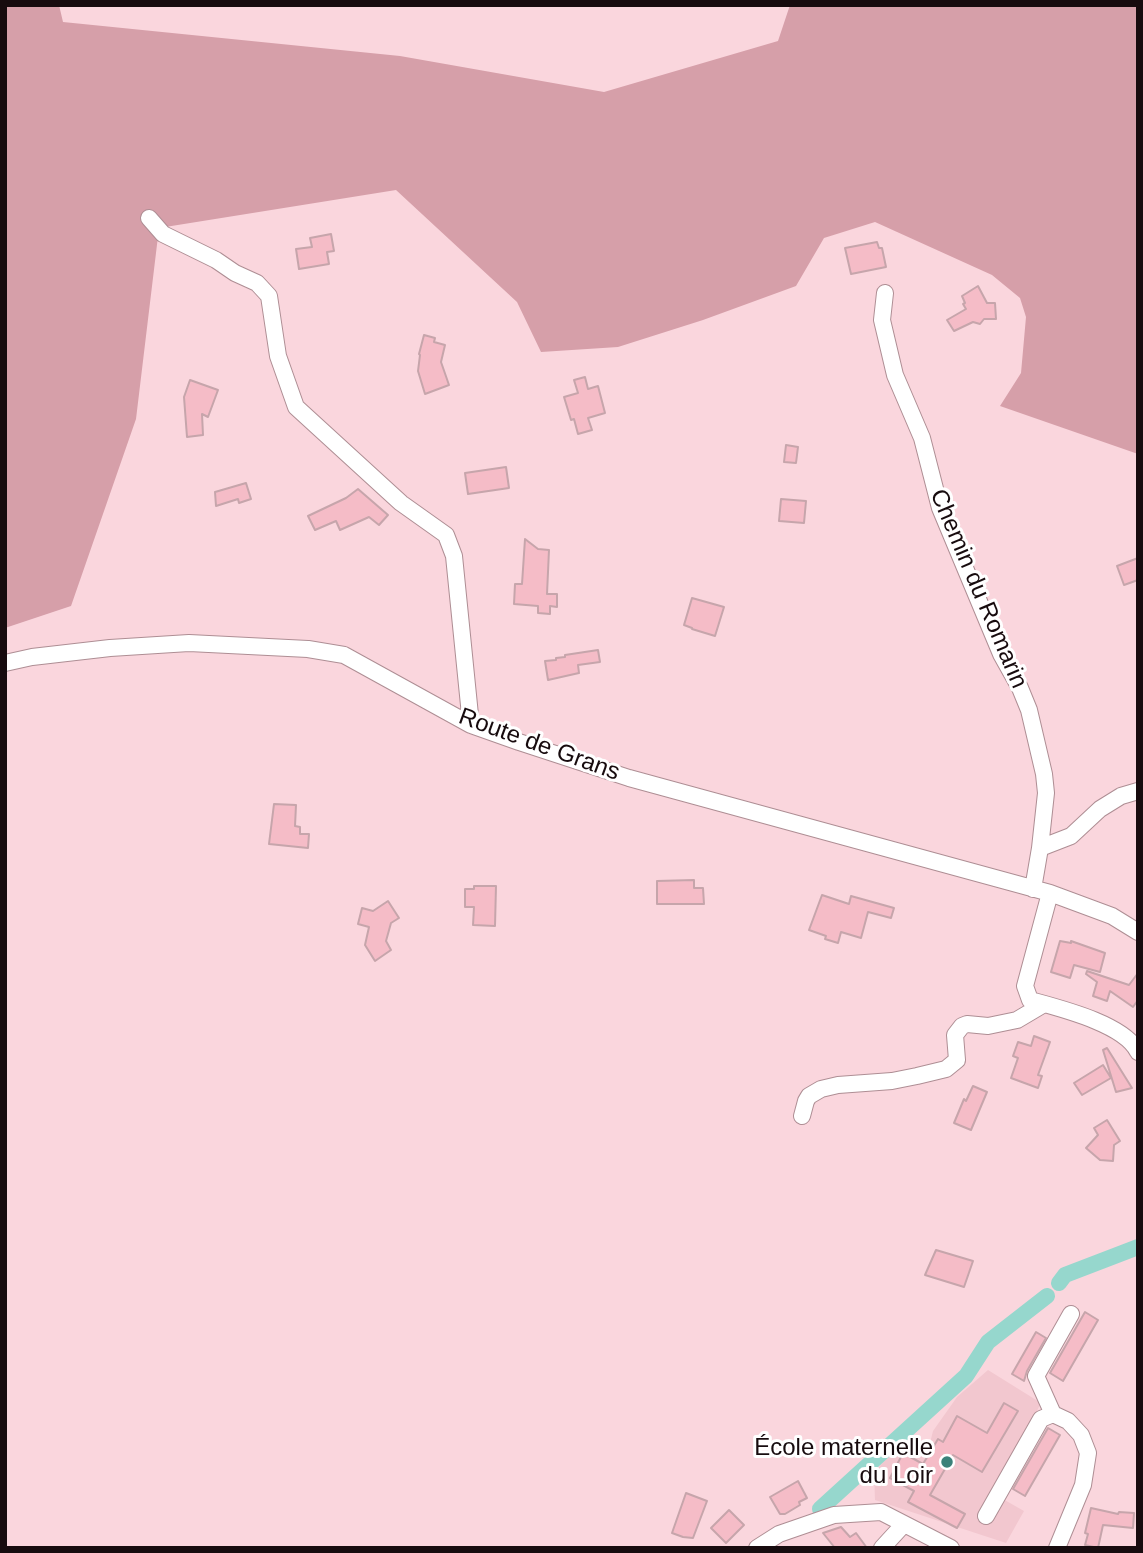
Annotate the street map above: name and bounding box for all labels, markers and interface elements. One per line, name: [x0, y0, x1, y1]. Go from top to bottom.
street label: Chemin du Romarin: [923, 485, 1033, 693]
street label: Route de Grans: [454, 702, 624, 788]
place label: École maternelle du Loir: [754, 1434, 933, 1490]
marker: École maternelle du Loir: [939, 1454, 955, 1470]

